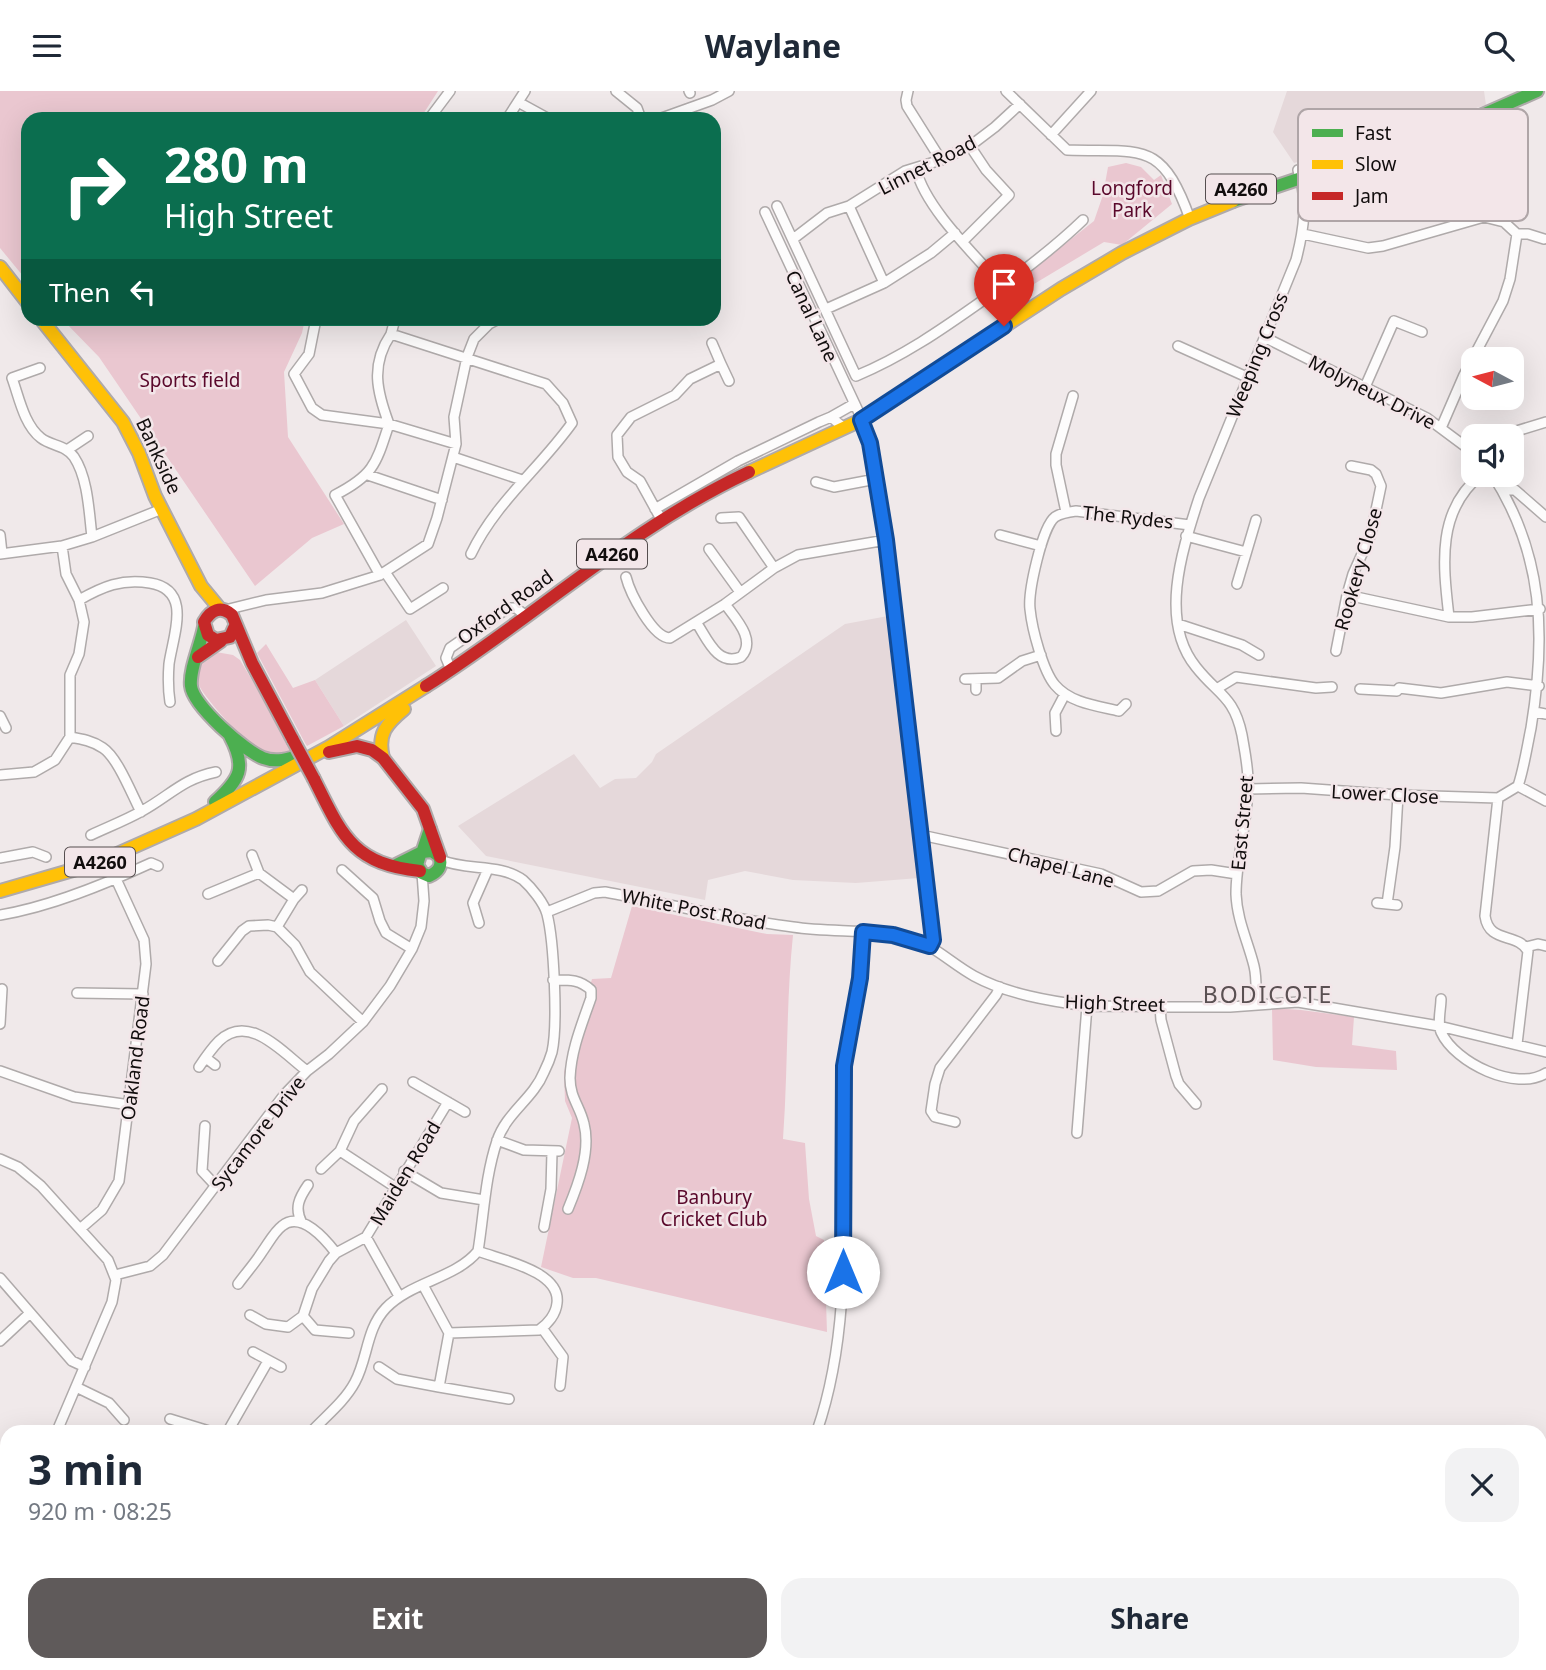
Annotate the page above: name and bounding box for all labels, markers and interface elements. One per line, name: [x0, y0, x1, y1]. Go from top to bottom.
text: Waylane: [705, 24, 841, 67]
icon: menu: [28, 27, 66, 65]
icon: search: [1480, 27, 1518, 65]
legend: [1298, 109, 1528, 221]
text: Fast: [1355, 120, 1392, 146]
street label: Linnet Road: [874, 129, 980, 201]
text: 280 m: [164, 131, 309, 197]
icon: right: [49, 140, 140, 231]
text: Slow: [1355, 151, 1396, 177]
park label: Longford Park: [1091, 175, 1173, 223]
road number: A4260: [1206, 175, 1276, 204]
text: Jam: [1353, 183, 1389, 209]
text: High Street: [164, 194, 333, 237]
pin: [974, 254, 1034, 326]
icon: arrive: [985, 265, 1023, 303]
street label: Canal Lane: [780, 266, 844, 366]
icon: left: [124, 273, 162, 311]
text: Then: [49, 274, 110, 310]
street label: Weeping Cross: [1220, 289, 1294, 421]
north arrow: [1461, 347, 1524, 409]
map controls: [1461, 347, 1524, 487]
street label: Molyneux Drive: [1304, 349, 1440, 435]
park label: Sports field: [139, 367, 241, 393]
street label: Bankside: [130, 414, 188, 498]
button: sound: [1461, 424, 1524, 487]
street label: The Rydes: [1081, 499, 1175, 535]
street label: Rookery Close: [1328, 505, 1388, 633]
road number: A4260: [577, 539, 647, 568]
street label: Oxford Road: [452, 563, 558, 651]
street label: East Street: [1225, 774, 1259, 872]
street label: Lower Close: [1331, 778, 1439, 810]
street label: Chapel Lane: [1005, 840, 1117, 894]
road number: A4260: [65, 847, 135, 877]
street label: White Post Road: [620, 882, 768, 936]
district label: BODICOTE: [1203, 978, 1333, 1010]
street label: High Street: [1064, 988, 1166, 1018]
street label: Oakland Road: [114, 994, 156, 1122]
street label: Sycamore Drive: [205, 1070, 311, 1196]
street label: Maiden Road: [364, 1116, 446, 1230]
park label: Banbury Cricket Club: [661, 1184, 767, 1232]
position arrow: [806, 1235, 880, 1309]
text: 3 min: [28, 1440, 144, 1497]
button: close: [1445, 1448, 1519, 1522]
text: 920 m · 08:25: [28, 1495, 172, 1527]
button: Exit: [28, 1578, 767, 1658]
button: Share: [781, 1578, 1519, 1658]

